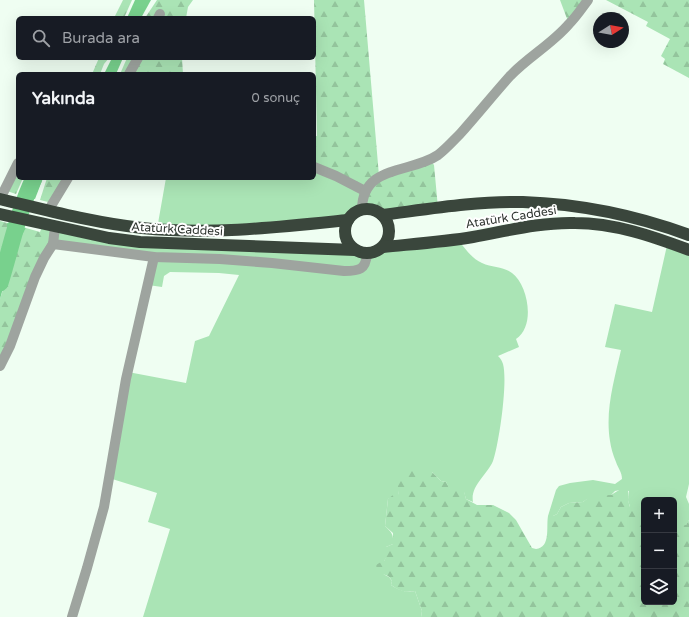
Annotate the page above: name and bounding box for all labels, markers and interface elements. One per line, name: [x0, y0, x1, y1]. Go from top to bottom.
north arrow: [593, 12, 629, 48]
search box: [16, 16, 316, 60]
icon: search: [30, 27, 52, 49]
text: Burada ara: [62, 29, 140, 47]
text: Yakında: [32, 88, 95, 109]
text: 0 sonuç: [252, 90, 300, 106]
street label: Atatürk Caddesi: [465, 203, 557, 231]
street label: Atatürk Caddesi: [131, 220, 223, 238]
map controls: [641, 497, 677, 605]
button: +: [641, 497, 677, 533]
button: −: [641, 533, 677, 569]
button: layers: [641, 569, 677, 605]

